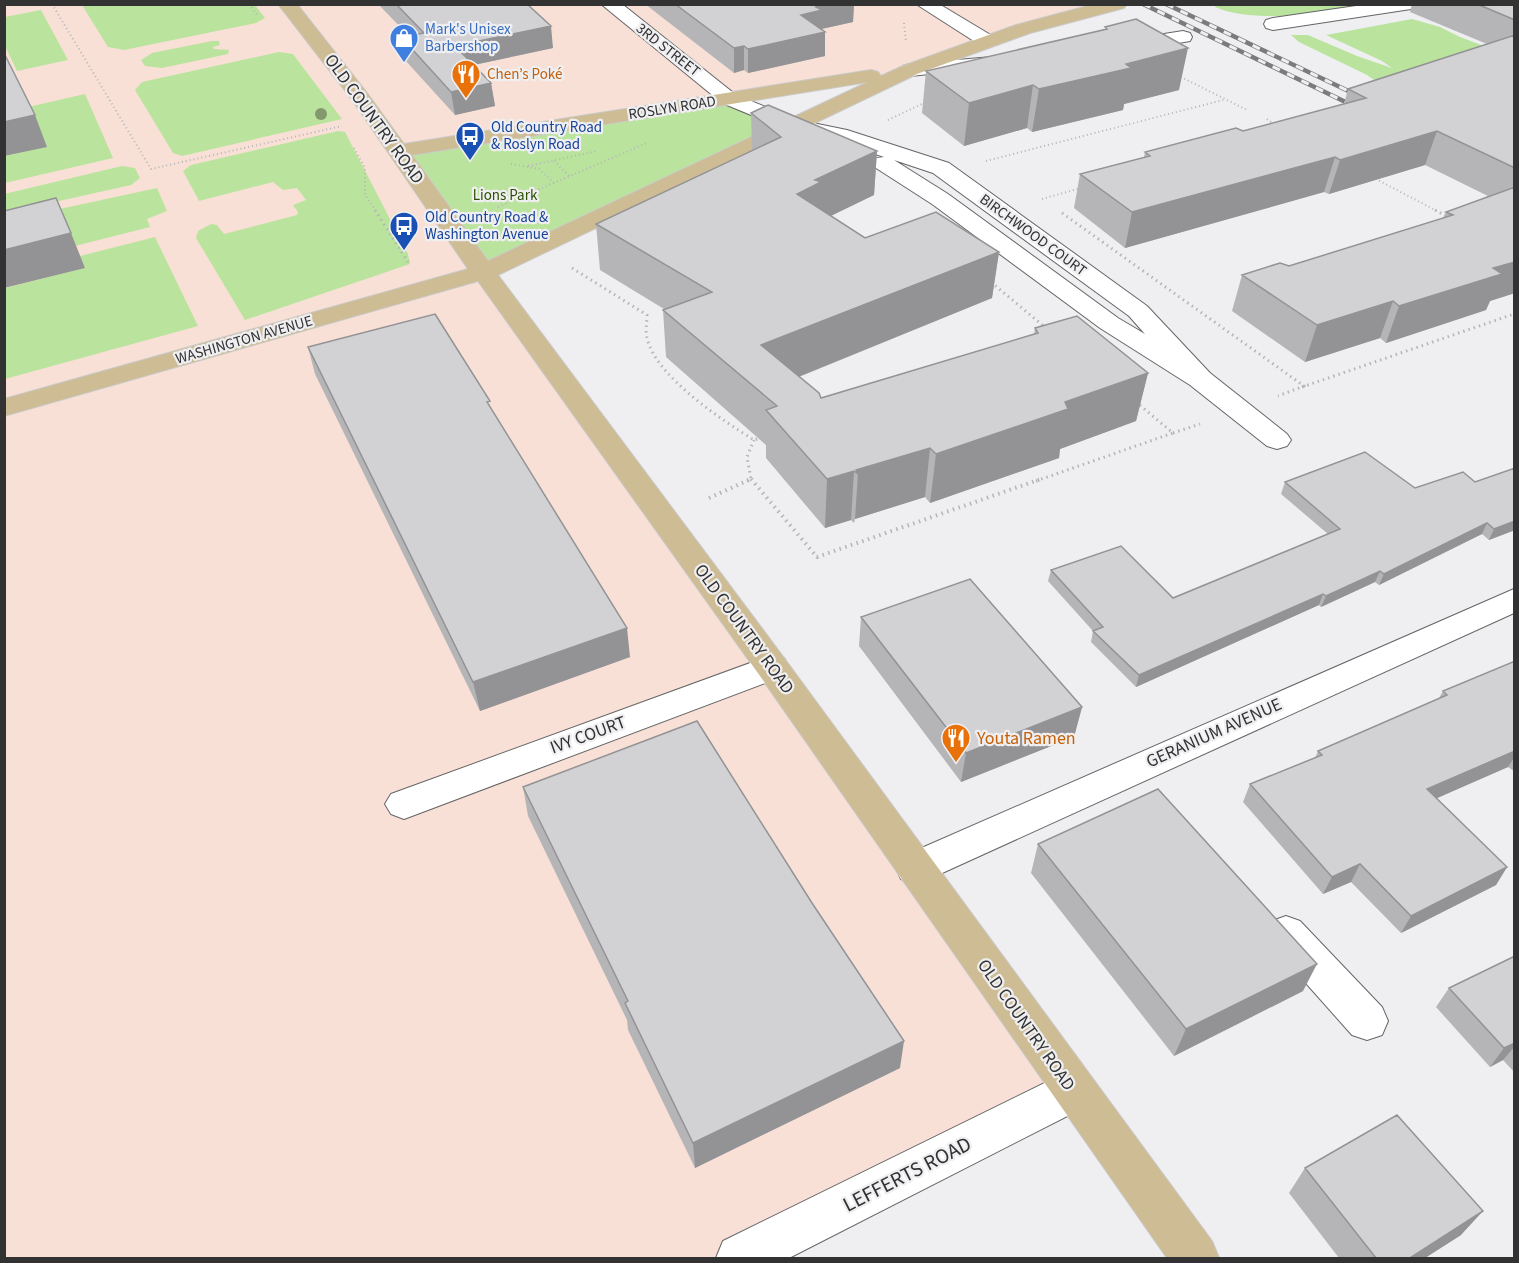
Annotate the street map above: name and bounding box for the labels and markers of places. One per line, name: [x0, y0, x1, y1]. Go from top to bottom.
place label: Mark's Unisex Barbershop: [425, 19, 511, 57]
shop icon: Mark's Unisex Barbershop: [388, 22, 420, 64]
restaurant icon: Chen’s Poké: [450, 58, 482, 100]
place label: Chen’s Poké: [487, 64, 562, 85]
place label: Old Country Road & Roslyn Road: [491, 117, 602, 155]
bus stop icon: Old Country Road & Roslyn Road: [454, 120, 486, 162]
place label: Old Country Road & Washington Avenue: [425, 207, 548, 245]
bus stop icon: Old Country Road & Washington Avenue: [388, 210, 420, 252]
restaurant icon: Youta Ramen: [940, 722, 972, 764]
place label: Youta Ramen: [976, 726, 1076, 751]

